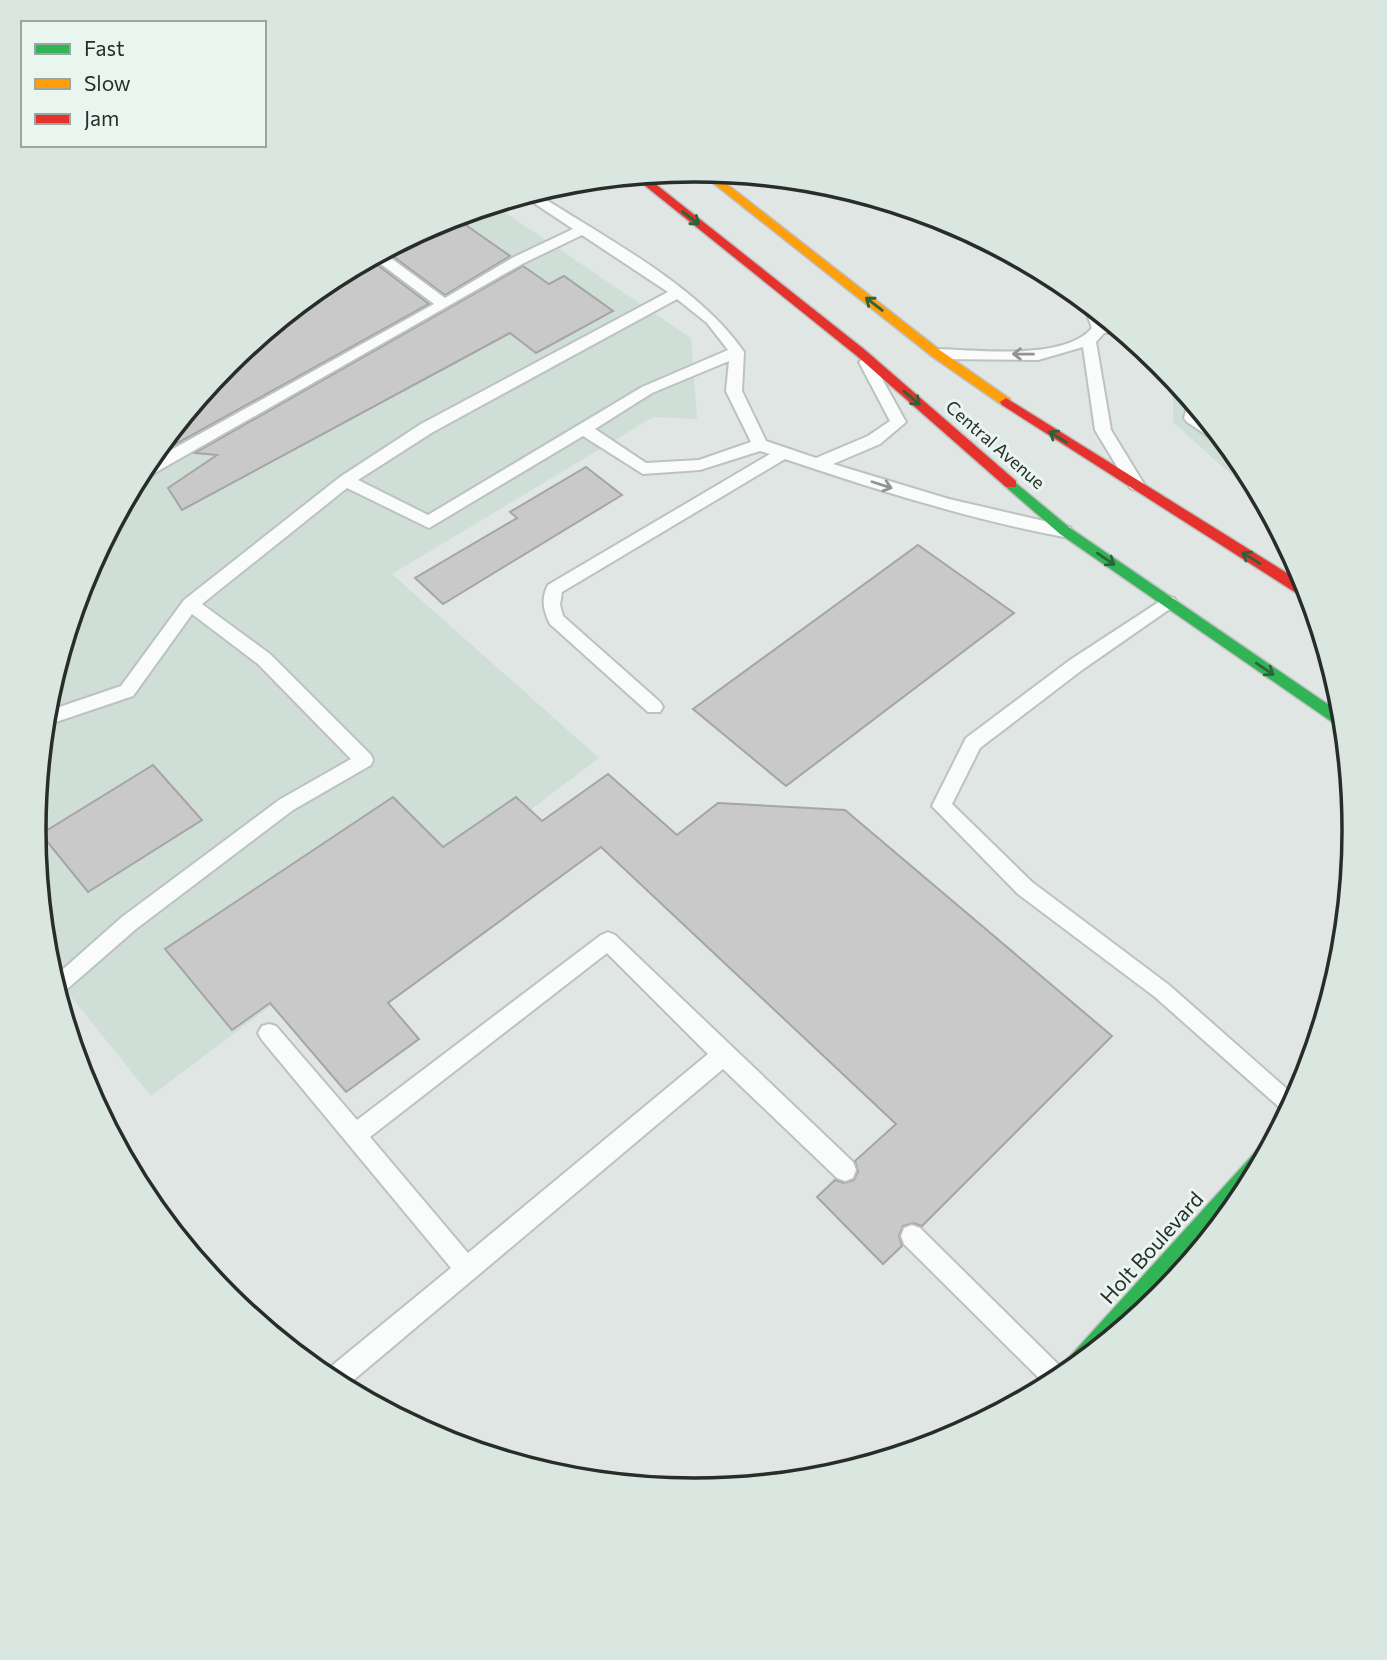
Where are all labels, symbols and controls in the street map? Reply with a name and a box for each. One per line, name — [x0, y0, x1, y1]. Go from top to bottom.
legend — [21, 21, 266, 147]
text: Fast — [84, 35, 125, 60]
text: Slow — [84, 70, 131, 95]
text: Jam — [84, 105, 119, 130]
one-way arrow — [682, 210, 700, 225]
one-way arrow — [865, 296, 883, 311]
one-way arrow — [1012, 347, 1035, 361]
one-way arrow — [903, 390, 921, 406]
street label: Central Avenue — [942, 395, 1050, 493]
one-way arrow — [1049, 429, 1068, 444]
one-way arrow — [871, 479, 893, 492]
one-way arrow — [1241, 550, 1261, 564]
one-way arrow — [1096, 552, 1115, 566]
one-way arrow — [1255, 662, 1274, 676]
street label: Holt Boulevard — [1094, 1186, 1208, 1308]

